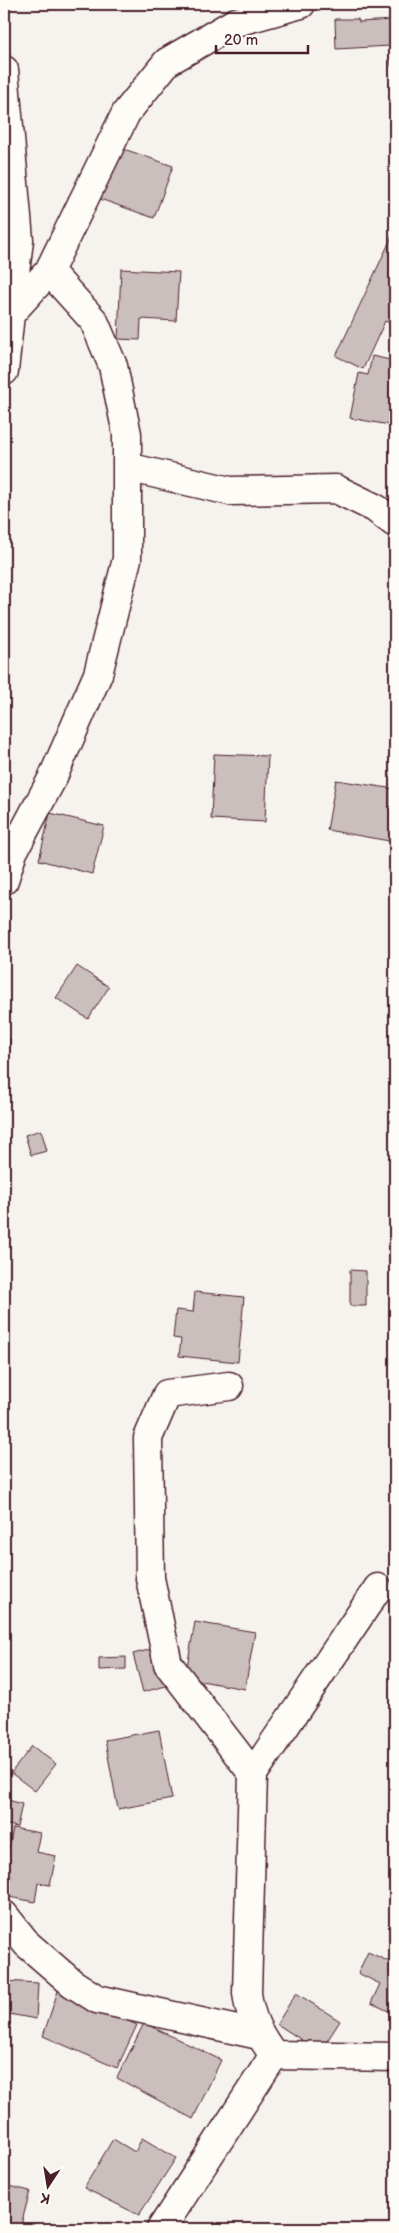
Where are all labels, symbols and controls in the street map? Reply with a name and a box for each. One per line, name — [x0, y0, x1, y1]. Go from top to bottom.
scale bar — [216, 22, 309, 54]
text: 20 m — [224, 31, 258, 50]
north arrow — [22, 2160, 72, 2210]
text: K — [39, 2189, 52, 2208]

